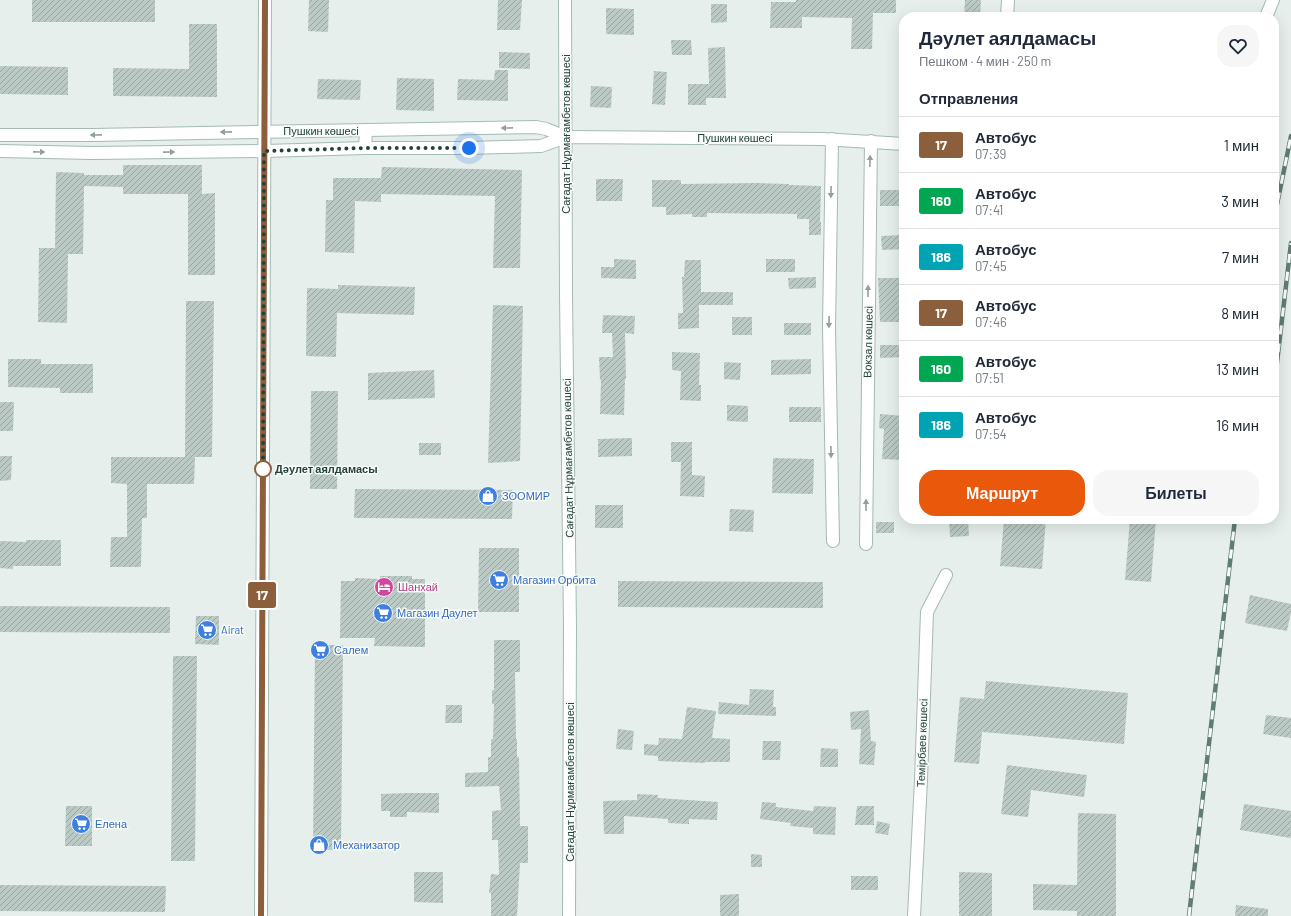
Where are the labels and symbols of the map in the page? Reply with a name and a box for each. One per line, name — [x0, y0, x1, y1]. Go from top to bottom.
street label: Сағадат Нұрмағамбетов көшесі — [559, 54, 572, 214]
street label: Пушкин көшесі — [283, 124, 359, 137]
one-way arrow — [500, 125, 513, 131]
one-way arrow — [219, 129, 232, 135]
street label: Пушкин көшесі — [697, 131, 773, 144]
one-way arrow — [89, 132, 102, 138]
your location — [459, 138, 479, 158]
one-way arrow — [33, 149, 46, 155]
one-way arrow — [163, 149, 176, 155]
one-way arrow — [867, 154, 873, 167]
one-way arrow — [828, 186, 834, 199]
one-way arrow — [865, 284, 871, 297]
street label: Вокзал көшесі — [860, 306, 875, 378]
one-way arrow — [826, 316, 832, 329]
street label: Сағадат Нұрмағамбетов көшесі — [560, 378, 575, 538]
one-way arrow — [828, 446, 834, 459]
marker: Дәулет аялдамасы — [254, 460, 272, 478]
place label: Дәулет аялдамасы — [275, 462, 378, 475]
shop icon: ЗООМИР — [477, 485, 499, 507]
place label: ЗООМИР — [502, 489, 550, 502]
one-way arrow — [863, 498, 869, 511]
supermarket icon: Магазин Орбита — [488, 569, 510, 591]
place label: Магазин Орбита — [513, 573, 597, 586]
hotel icon: Шанхай — [373, 576, 395, 598]
place label: Шанхай — [398, 580, 438, 593]
line badge: 17 — [244, 582, 280, 608]
supermarket icon: Магазин Даулет — [372, 602, 394, 624]
place label: Магазин Даулет — [397, 606, 478, 619]
supermarket icon: Airat — [196, 619, 218, 641]
place label: Airat — [221, 623, 244, 636]
supermarket icon: Салем — [309, 639, 331, 661]
place label: Салем — [334, 643, 368, 656]
street label: Темірбаев көшесі — [913, 699, 930, 787]
street label: Сағадат Нұрмағамбетов көшесі — [563, 702, 576, 862]
supermarket icon: Елена — [70, 813, 92, 835]
place label: Елена — [95, 817, 128, 830]
shop icon: Механизатор — [308, 834, 330, 856]
place label: Механизатор — [333, 838, 400, 851]

